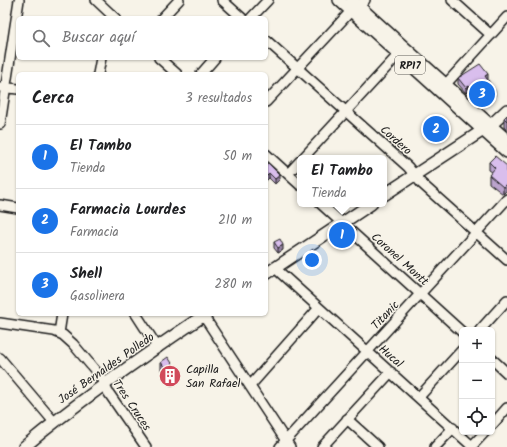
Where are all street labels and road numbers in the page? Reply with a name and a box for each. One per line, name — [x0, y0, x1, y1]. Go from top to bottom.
road number: RP17 — [395, 56, 425, 74]
street label: Cordero — [375, 121, 416, 160]
street label: Coronel Montt — [366, 228, 433, 291]
street label: Titanic — [367, 296, 404, 334]
street label: José Bernaldes Polledo — [54, 328, 159, 409]
street label: Hucal — [374, 340, 407, 373]
street label: Tres Cruces — [107, 376, 156, 435]

